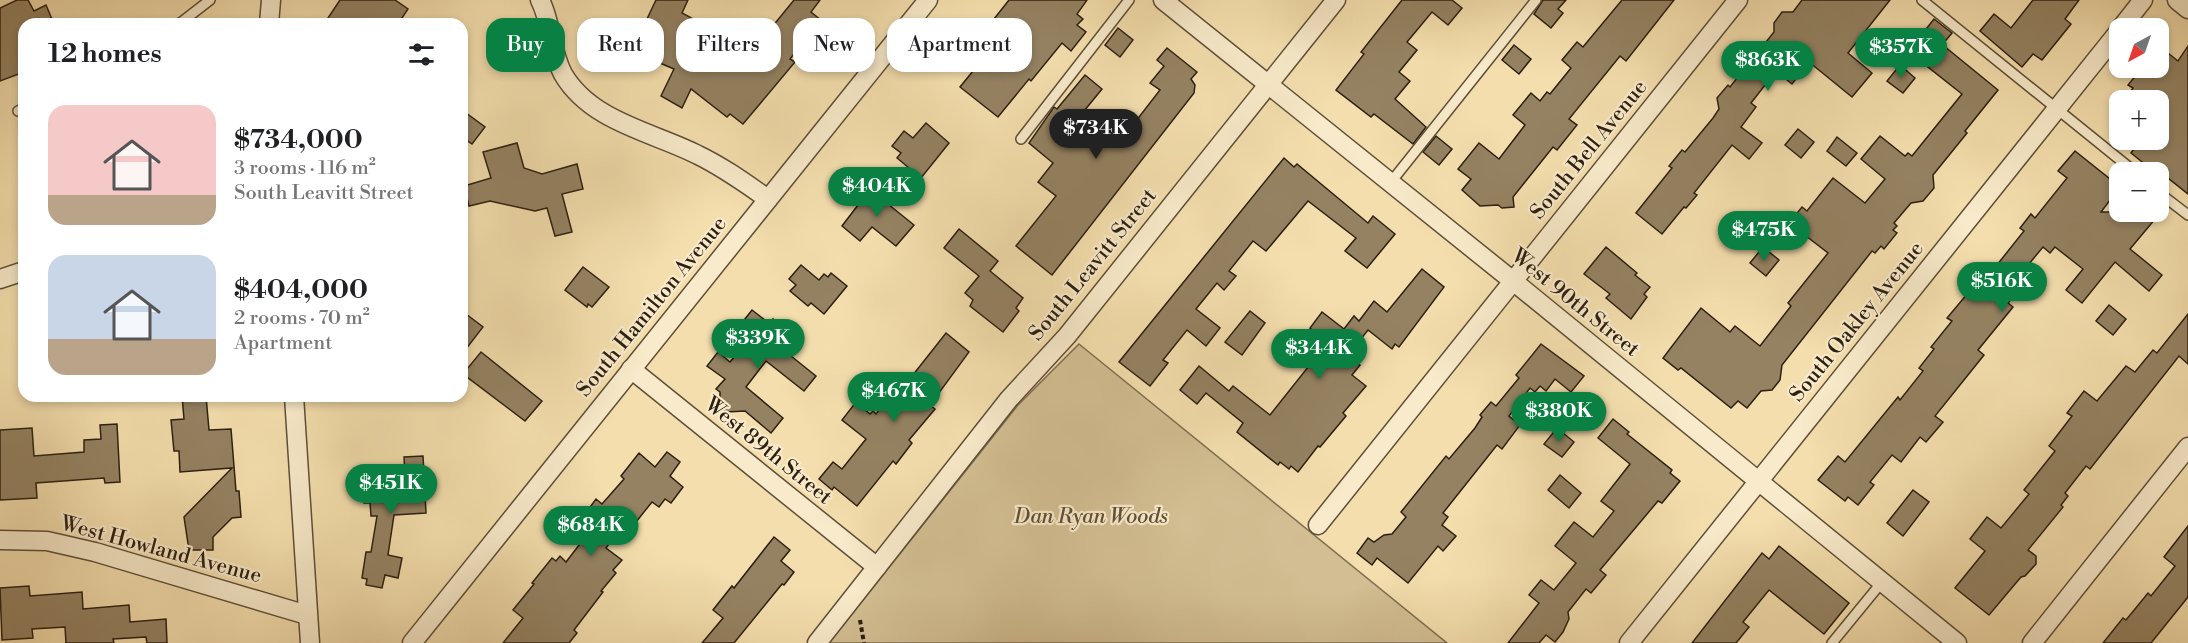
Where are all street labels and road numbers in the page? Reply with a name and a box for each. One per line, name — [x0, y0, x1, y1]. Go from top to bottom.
street label: South Bell Avenue — [1525, 75, 1653, 225]
street label: South Leavitt Street — [1024, 183, 1163, 347]
street label: South Hamilton Avenue — [571, 212, 733, 402]
street label: South Oakley Avenue — [1784, 237, 1930, 407]
street label: West 90th Street — [1505, 243, 1645, 363]
street label: West 89th Street — [698, 391, 837, 511]
street label: West Howland Avenue — [57, 510, 264, 589]

